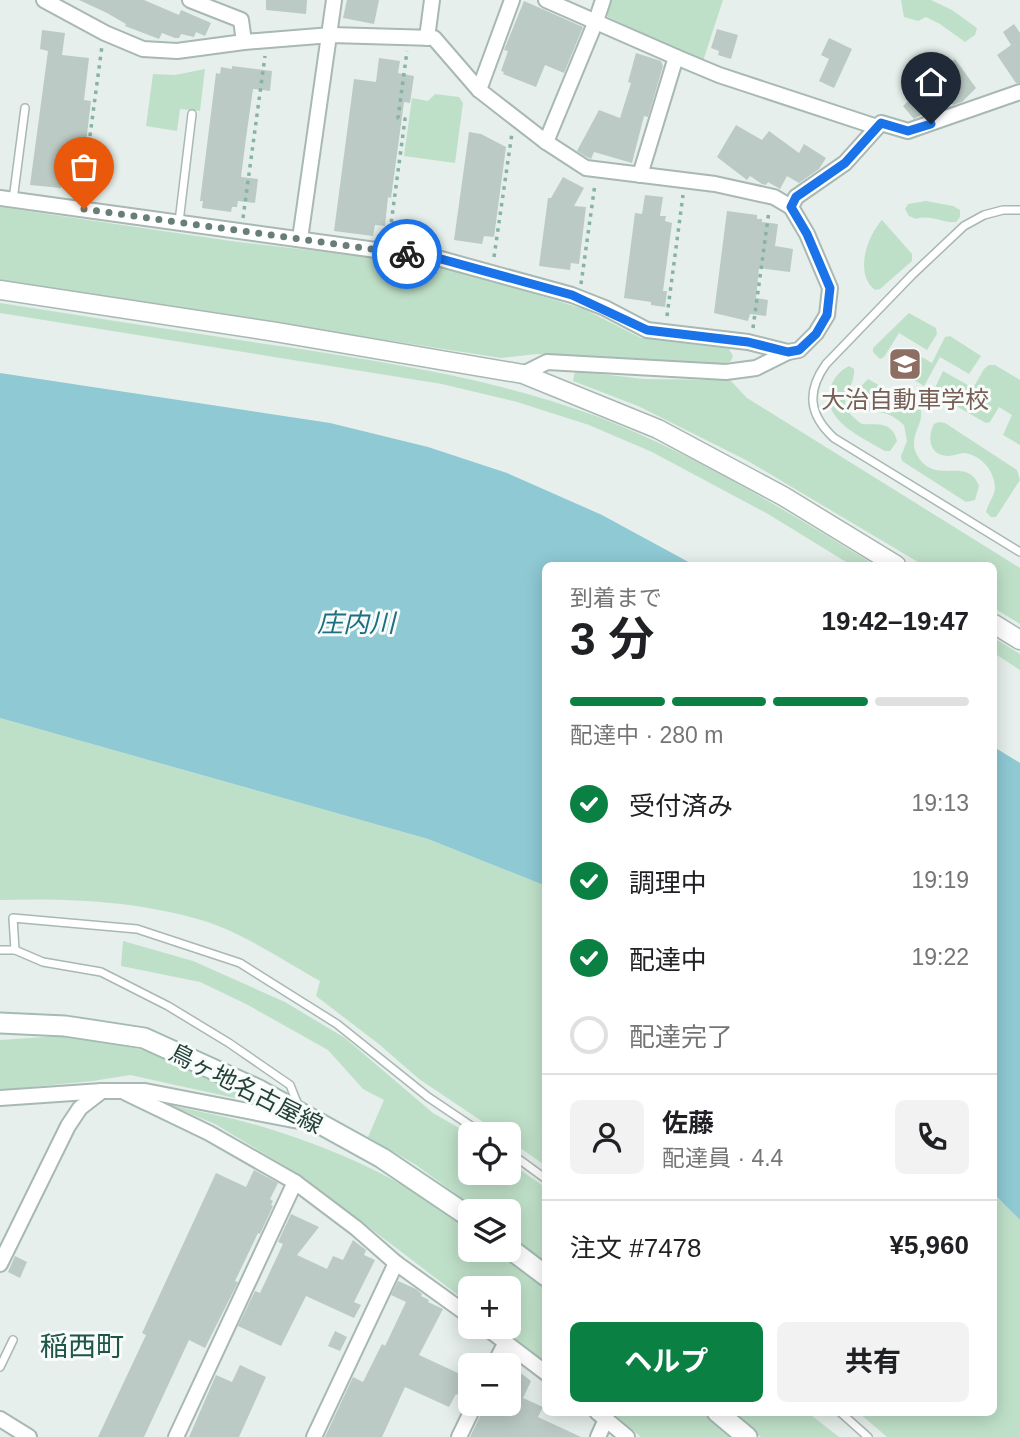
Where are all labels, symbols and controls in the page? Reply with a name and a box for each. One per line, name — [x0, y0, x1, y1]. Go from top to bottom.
pin — [901, 52, 961, 124]
icon: home — [912, 63, 950, 101]
pin — [54, 137, 114, 209]
icon: bag — [65, 148, 103, 186]
courier — [372, 219, 442, 289]
icon: bike — [388, 235, 426, 273]
school or university icon: 大治自動車学校 — [886, 345, 924, 383]
place label: 大治自動車学校 — [821, 386, 989, 413]
text: 到着まで — [570, 585, 662, 611]
text: 19:42–19:47 — [822, 606, 969, 636]
water label: 庄内川 — [317, 608, 398, 638]
text: 3 分 — [570, 613, 654, 665]
text: 配達中 · 280 m — [570, 722, 723, 748]
icon: check — [570, 785, 608, 823]
text: 19:13 — [911, 790, 969, 816]
text: 受付済み — [629, 791, 733, 821]
icon: check — [570, 862, 608, 900]
text: 19:19 — [911, 867, 969, 893]
text: 調理中 — [629, 868, 707, 898]
icon: check — [570, 939, 608, 977]
text: 19:22 — [911, 944, 969, 970]
text: 配達中 — [629, 945, 707, 975]
text: 配達完了 — [629, 1022, 733, 1052]
street label: 鳥ヶ地名古屋線 — [165, 1038, 327, 1139]
button: person — [570, 1100, 644, 1174]
button: phone — [895, 1100, 969, 1174]
text: 佐藤 — [662, 1108, 714, 1138]
map controls — [458, 1122, 521, 1416]
button: locate — [458, 1122, 521, 1185]
text: 配達員 · 4.4 — [662, 1145, 783, 1171]
button: layers — [458, 1199, 521, 1262]
text: ¥5,960 — [889, 1230, 969, 1260]
text: 注文 #7478 — [570, 1233, 702, 1263]
button: + — [458, 1276, 521, 1339]
button: ヘルプ — [570, 1322, 763, 1402]
button: 共有 — [777, 1322, 969, 1402]
district label: 稲西町 — [40, 1331, 124, 1362]
button: − — [458, 1353, 521, 1416]

